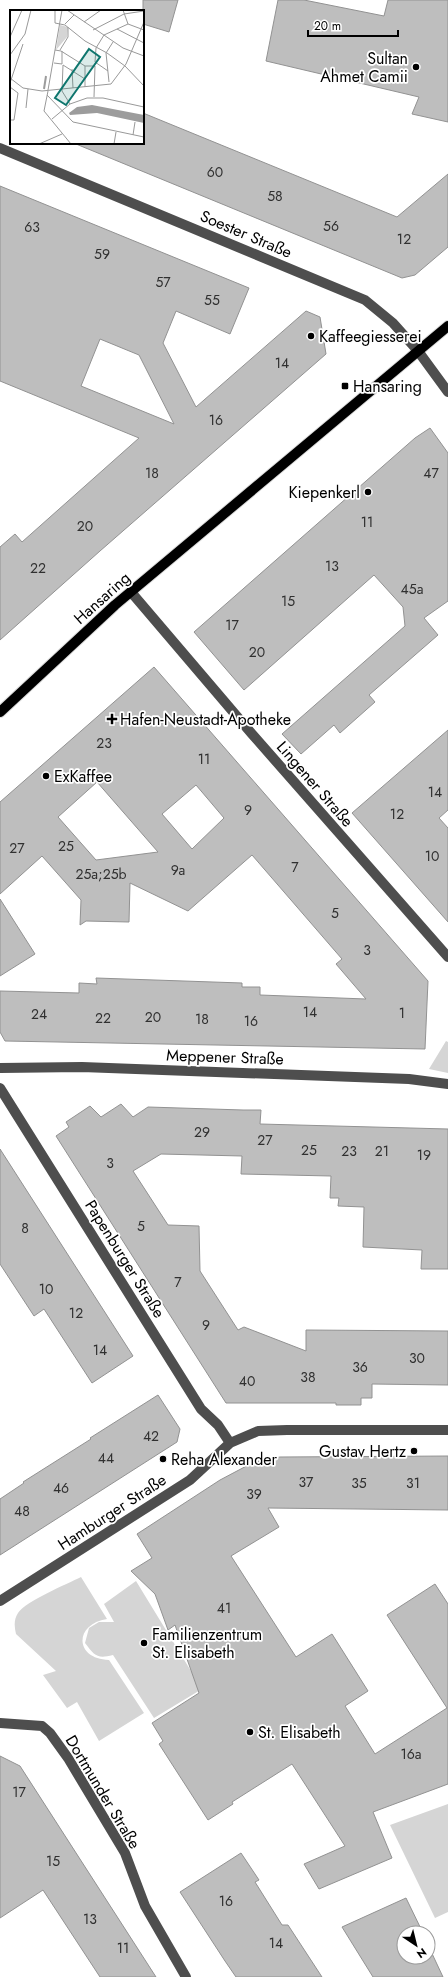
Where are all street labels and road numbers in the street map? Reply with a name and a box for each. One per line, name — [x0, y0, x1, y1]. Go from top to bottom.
street label: Soester Straße — [197, 204, 295, 264]
street label: Hansaring — [69, 566, 135, 630]
street label: Lingener Straße — [271, 736, 359, 832]
street label: Meppener Straße — [166, 1043, 284, 1071]
street label: Papenburger Straße — [79, 1196, 171, 1322]
street label: Hamburger Straße — [53, 1468, 171, 1556]
street label: Dortmunder Straße — [60, 1731, 146, 1853]

